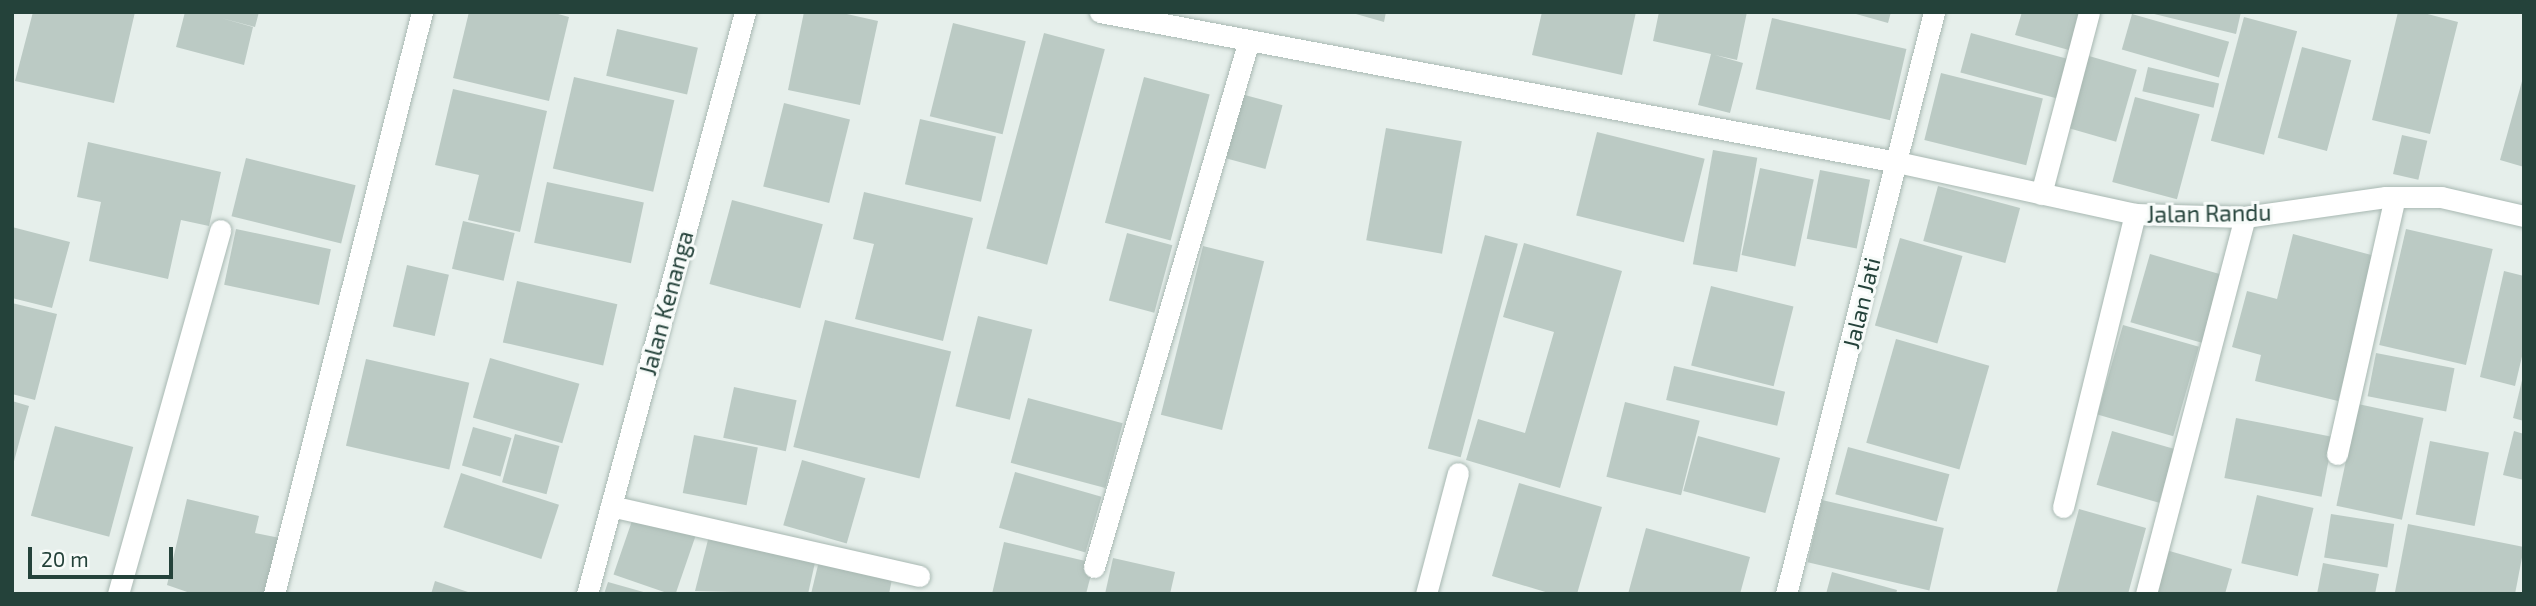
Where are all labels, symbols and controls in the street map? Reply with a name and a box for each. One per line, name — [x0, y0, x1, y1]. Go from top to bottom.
street label: Jalan Randu — [2146, 198, 2272, 228]
street label: Jalan Kenanga — [633, 228, 699, 378]
street label: Jalan Jati — [1836, 254, 1886, 352]
scale bar — [32, 532, 177, 576]
text: 20 m — [41, 546, 89, 571]

